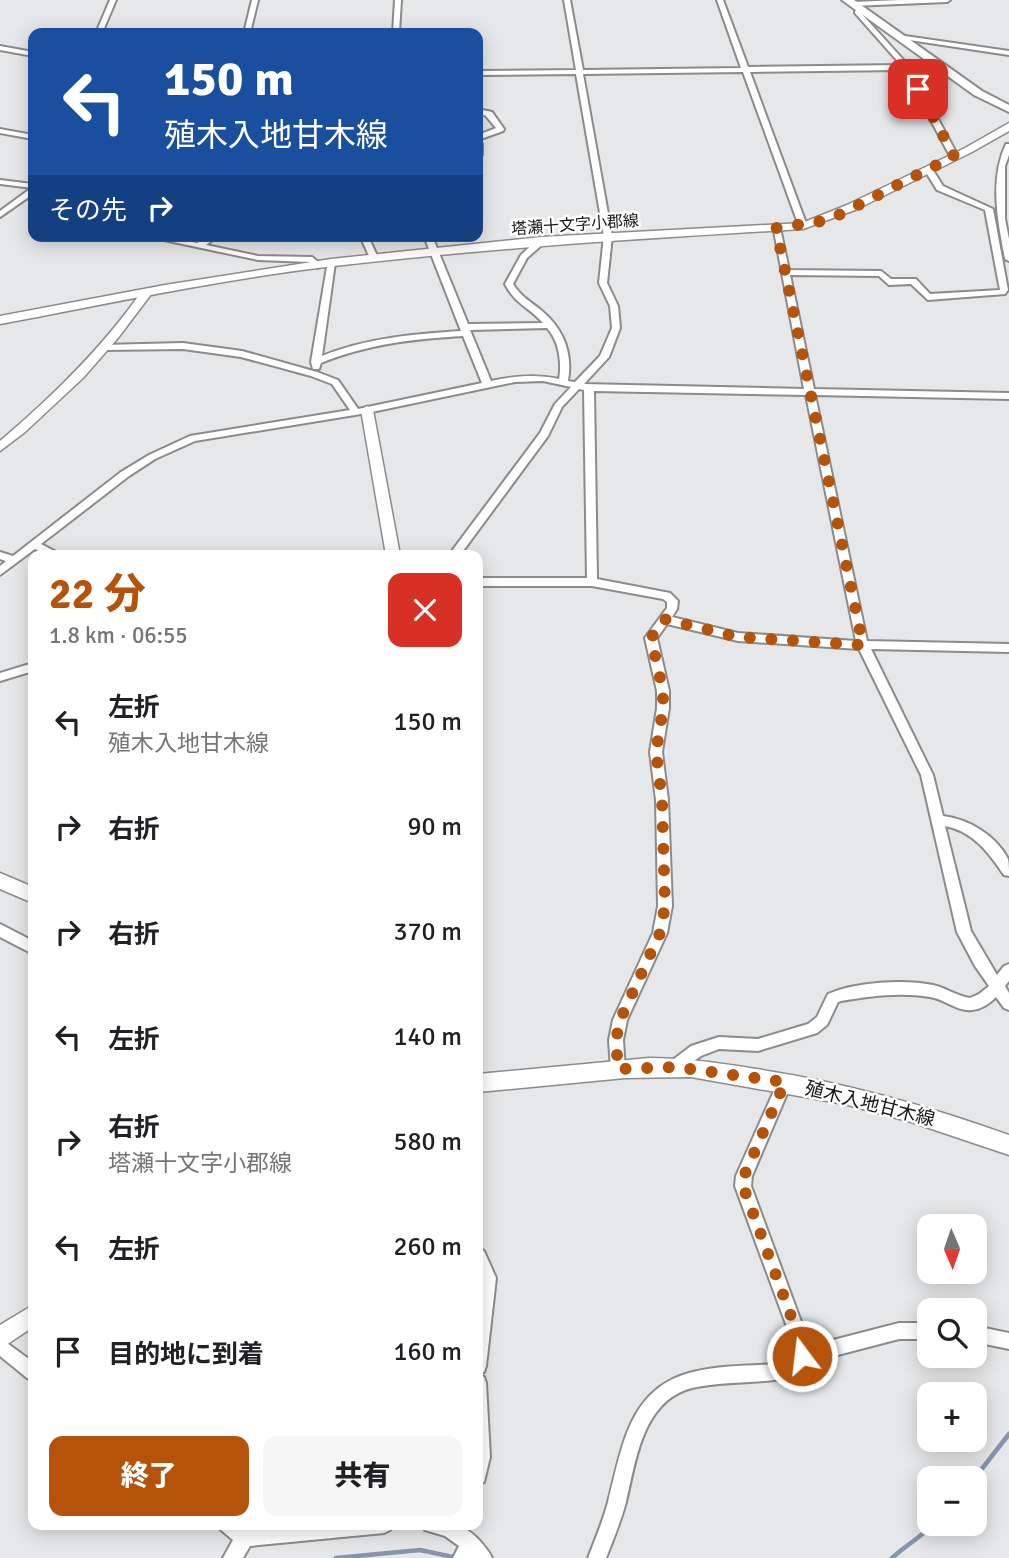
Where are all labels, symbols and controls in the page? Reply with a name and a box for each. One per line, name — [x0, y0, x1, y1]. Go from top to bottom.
text: 150 m — [164, 49, 294, 109]
icon: left — [49, 56, 140, 147]
pin — [888, 59, 948, 119]
icon: arrive — [899, 70, 937, 108]
text: 殖木入地甘木線 — [164, 116, 388, 155]
icon: right — [141, 189, 179, 227]
text: その先 — [49, 195, 127, 227]
street label: 塔瀬十文字小郡線 — [511, 211, 640, 239]
text: 22 分 — [49, 569, 146, 620]
button: close — [388, 573, 462, 647]
text: 1.8 km · 06:55 — [49, 621, 188, 650]
text: 左折 — [108, 692, 160, 724]
icon: left — [49, 703, 87, 741]
text: 150 m — [393, 706, 462, 738]
text: 殖木入地甘木線 — [108, 729, 269, 758]
icon: right — [49, 808, 87, 846]
text: 90 m — [407, 811, 462, 843]
text: 右折 — [108, 814, 160, 846]
icon: right — [49, 913, 87, 951]
text: 370 m — [393, 916, 462, 948]
text: 右折 — [108, 919, 160, 951]
icon: left — [49, 1018, 87, 1056]
text: 140 m — [393, 1021, 462, 1053]
text: 左折 — [108, 1024, 160, 1056]
street label: 殖木入地甘木線 — [802, 1076, 937, 1132]
text: 右折 — [108, 1112, 160, 1144]
icon: right — [49, 1123, 87, 1161]
text: 580 m — [393, 1126, 462, 1158]
text: 塔瀬十文字小郡線 — [108, 1149, 292, 1178]
north arrow — [917, 1214, 987, 1284]
map controls — [917, 1214, 987, 1536]
icon: left — [49, 1228, 87, 1266]
text: 260 m — [393, 1231, 462, 1263]
text: 左折 — [108, 1234, 160, 1266]
button: search — [917, 1298, 987, 1368]
position arrow — [765, 1319, 839, 1393]
icon: arrive — [49, 1333, 87, 1371]
text: 160 m — [393, 1336, 462, 1368]
text: 目的地に到着 — [108, 1339, 264, 1371]
button: + — [917, 1382, 987, 1452]
button: 終了 — [49, 1436, 249, 1516]
button: 共有 — [263, 1436, 462, 1516]
button: − — [917, 1466, 987, 1536]

